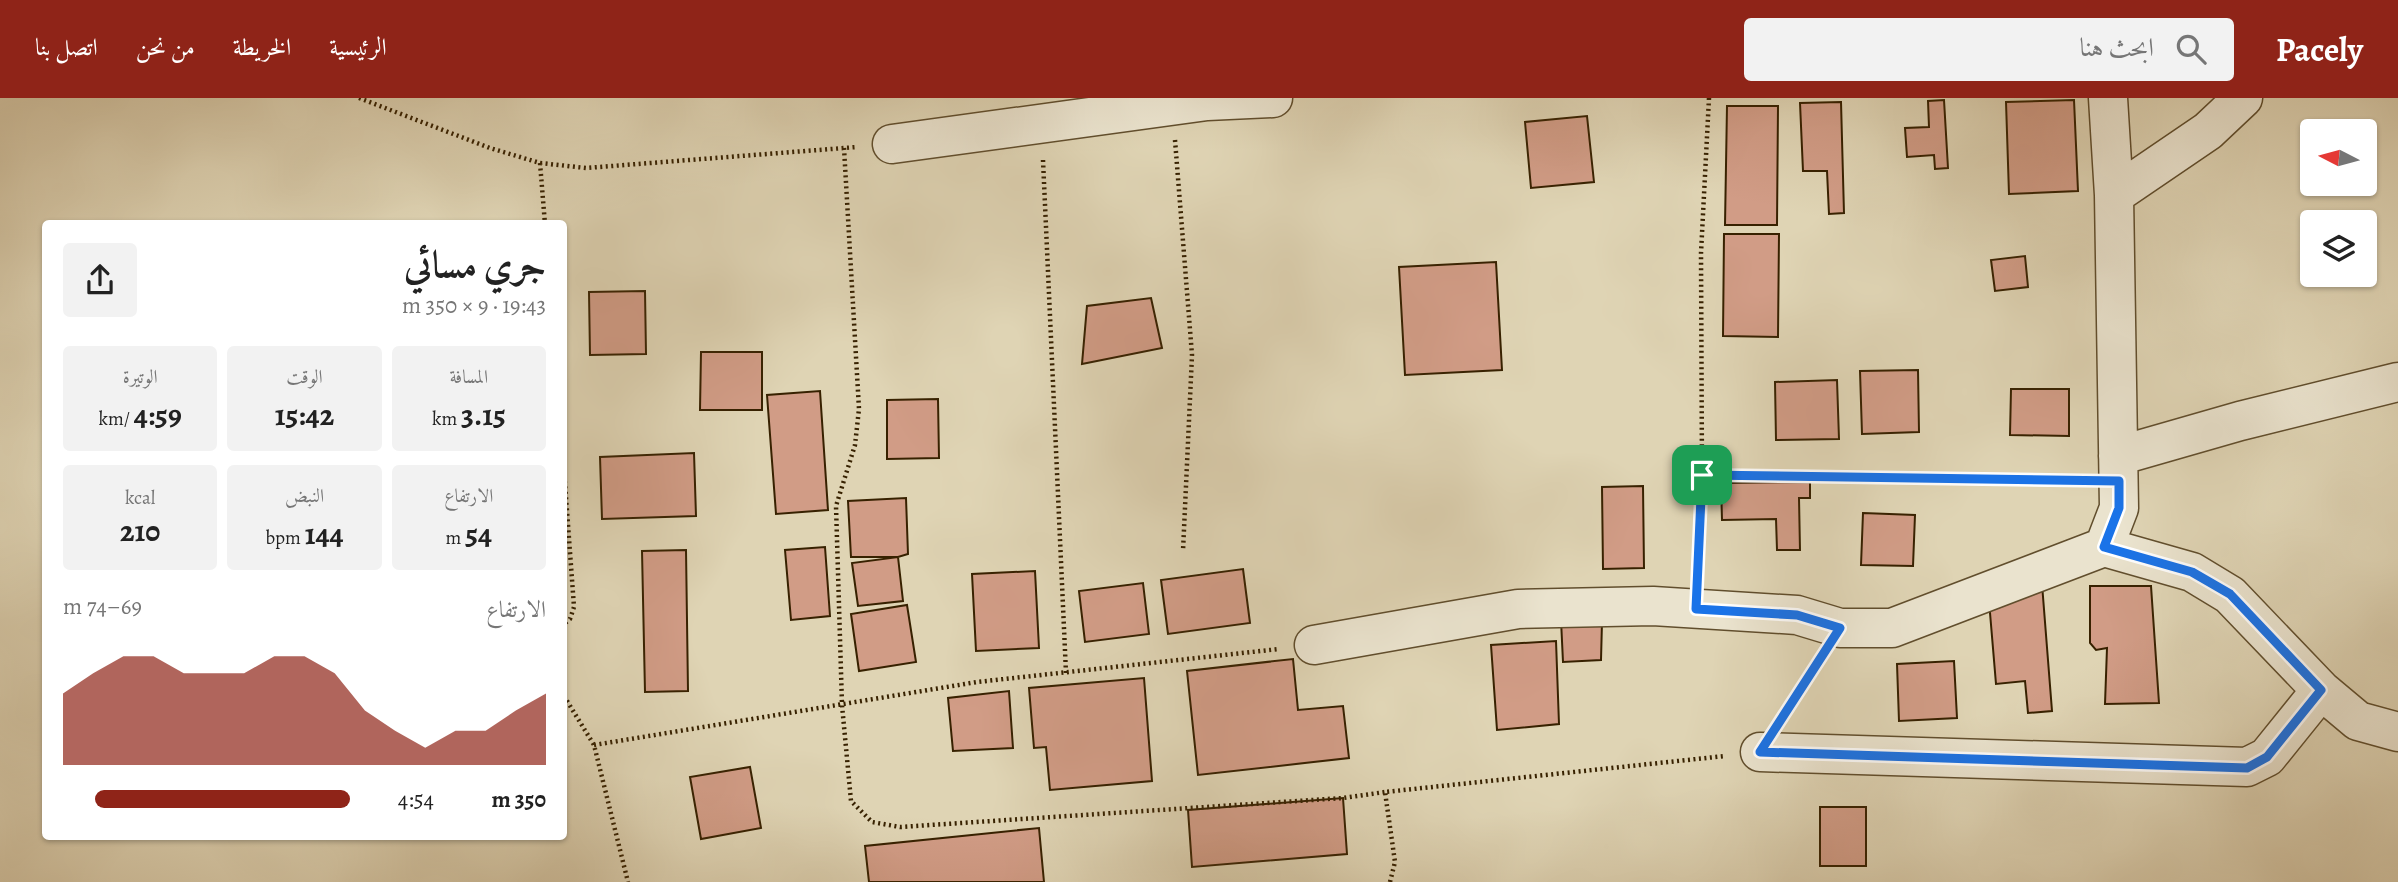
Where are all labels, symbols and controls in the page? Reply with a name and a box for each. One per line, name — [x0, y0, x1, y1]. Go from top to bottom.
search box — [1744, 18, 2234, 81]
text: Pacely — [2276, 27, 2363, 72]
text: ابحث هنا — [2079, 30, 2154, 65]
icon: search — [2172, 30, 2210, 68]
text: اتصل بنا — [35, 31, 98, 63]
text: من نحن — [136, 31, 195, 63]
text: الخريطة — [233, 31, 291, 63]
text: الرئيسية — [329, 31, 387, 63]
north arrow — [2300, 119, 2376, 196]
map controls — [2300, 119, 2377, 287]
button: layers — [2300, 210, 2377, 287]
text: جري مسائي — [404, 238, 546, 290]
button: share — [63, 243, 137, 317]
text: 19:43 · 9 × 350 m — [402, 290, 546, 321]
text: الوتيرة — [123, 364, 158, 390]
text: الوقت — [286, 364, 323, 390]
text: المسافة — [449, 364, 488, 390]
text: 4:59 — [134, 395, 182, 435]
text: 15:42 — [275, 395, 334, 435]
text: 3.15 — [461, 395, 506, 435]
text: /km — [99, 406, 134, 432]
text: km — [432, 406, 461, 432]
pin — [1672, 445, 1732, 505]
icon: arrive — [1683, 456, 1721, 494]
text: النبض — [285, 483, 324, 509]
text: الارتفاع — [444, 483, 493, 509]
text: kcal — [125, 485, 155, 511]
text: 210 — [120, 511, 160, 551]
text: 144 — [305, 514, 344, 554]
text: 54 — [465, 514, 492, 554]
text: bpm — [265, 525, 305, 551]
text: m — [446, 525, 465, 551]
text: 69–74 m — [63, 591, 142, 622]
text: الارتفاع — [486, 594, 546, 625]
text: 4:54 — [398, 784, 434, 815]
text: 350 m — [491, 784, 546, 815]

